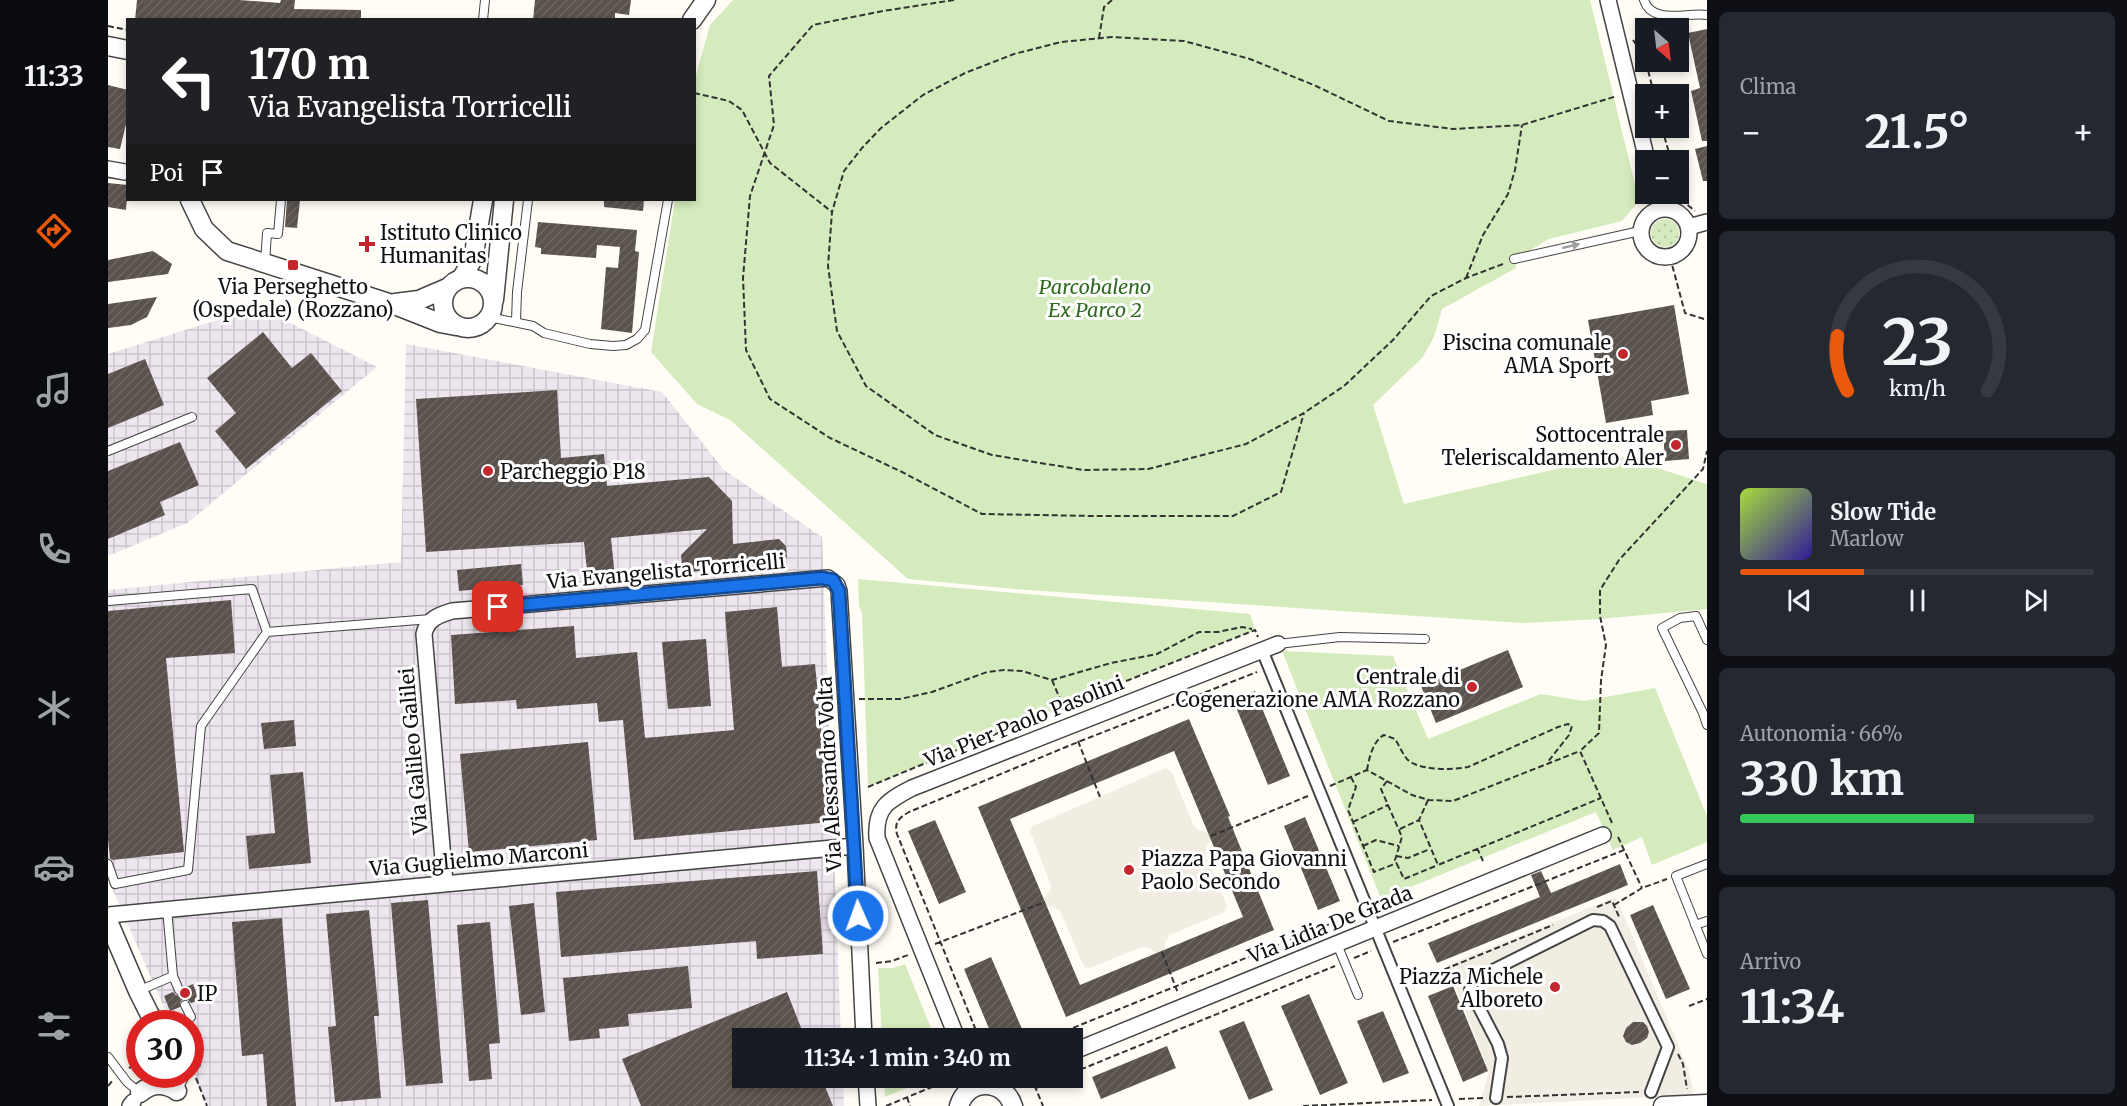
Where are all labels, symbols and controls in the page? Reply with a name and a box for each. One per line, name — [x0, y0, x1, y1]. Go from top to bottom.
north arrow — [1635, 18, 1689, 72]
map controls — [1635, 18, 1689, 204]
text: 170 m — [249, 38, 370, 90]
icon: left — [150, 42, 228, 120]
text: 11:33 — [24, 59, 84, 93]
text: Clima — [1740, 74, 1796, 99]
button: + — [1635, 84, 1689, 138]
text: Via Evangelista Torricelli — [249, 90, 572, 124]
text: 21.5° — [1865, 104, 1969, 160]
text: − — [1740, 112, 1762, 153]
text: + — [2072, 112, 2094, 153]
button: − — [1635, 150, 1689, 204]
icon: arrive — [196, 156, 229, 189]
text: Poi — [150, 159, 184, 187]
icon: directions — [33, 210, 75, 252]
place label: Istituto Clinico Humanitas — [380, 220, 522, 268]
marker: Istituto Clinico Humanitas — [358, 235, 376, 253]
one-way arrow — [1562, 241, 1581, 251]
marker: Via Perseghetto (Ospedale) (Rozzano) — [286, 258, 300, 272]
place label: Via Perseghetto (Ospedale) (Rozzano) — [192, 274, 394, 322]
park label: Parcobaleno Ex Parco 2 — [1039, 274, 1151, 322]
text: 23 — [1882, 304, 1952, 382]
place label: Piscina comunale AMA Sport — [1442, 330, 1611, 378]
marker: Piscina comunale AMA Sport — [1616, 347, 1630, 361]
icon: music — [33, 369, 75, 411]
text: km/h — [1889, 376, 1945, 403]
place label: Sottocentrale Teleriscaldamento Aler — [1441, 422, 1664, 470]
marker: Sottocentrale Teleriscaldamento Aler — [1669, 438, 1683, 452]
place label: Parcheggio P18 — [500, 459, 646, 484]
marker: Parcheggio P18 — [481, 464, 495, 478]
text: Slow Tide — [1830, 498, 1936, 526]
text: Marlow — [1830, 526, 1904, 551]
icon: phone — [33, 528, 75, 570]
street label: Via Evangelista Torricelli — [545, 548, 786, 594]
pin — [472, 581, 523, 632]
icon: previous — [1783, 584, 1816, 617]
icon: pause — [1901, 584, 1934, 617]
icon: next — [2019, 584, 2052, 617]
icon: arrive — [481, 590, 514, 623]
place label: Centrale di Cogenerazione AMA Rozzano — [1175, 664, 1460, 712]
street label: Via Galileo Galilei — [393, 666, 433, 837]
street label: Via Pier Paolo Pasolini — [920, 670, 1127, 773]
street label: Via Alessandro Volta — [811, 676, 847, 873]
marker: Centrale di Cogenerazione AMA Rozzano — [1465, 680, 1479, 694]
icon: climate — [33, 687, 75, 729]
text: Autonomia · 66% — [1740, 721, 1903, 746]
text: 330 km — [1740, 751, 1904, 807]
street label: Via Guglielmo Marconi — [368, 837, 589, 881]
icon: car — [33, 846, 75, 888]
place label: Piazza Papa Giovanni Paolo Secondo — [1141, 846, 1347, 894]
marker: Piazza Papa Giovanni Paolo Secondo — [1122, 863, 1136, 877]
street label: Via Lidia De Grada — [1243, 879, 1416, 969]
position arrow — [826, 884, 890, 948]
text: Arrivo — [1740, 949, 1801, 974]
place label: Piazza Michele Alboreto — [1399, 964, 1543, 1012]
text: 11:34 — [1740, 979, 1844, 1035]
marker: Piazza Michele Alboreto — [1548, 980, 1562, 994]
place label: IP — [197, 981, 217, 1006]
marker: IP — [178, 986, 192, 1000]
icon: filters — [33, 1005, 75, 1047]
speed limit sign: 30 — [126, 1010, 204, 1088]
text: 11:34 · 1 min · 340 m — [804, 1044, 1011, 1072]

